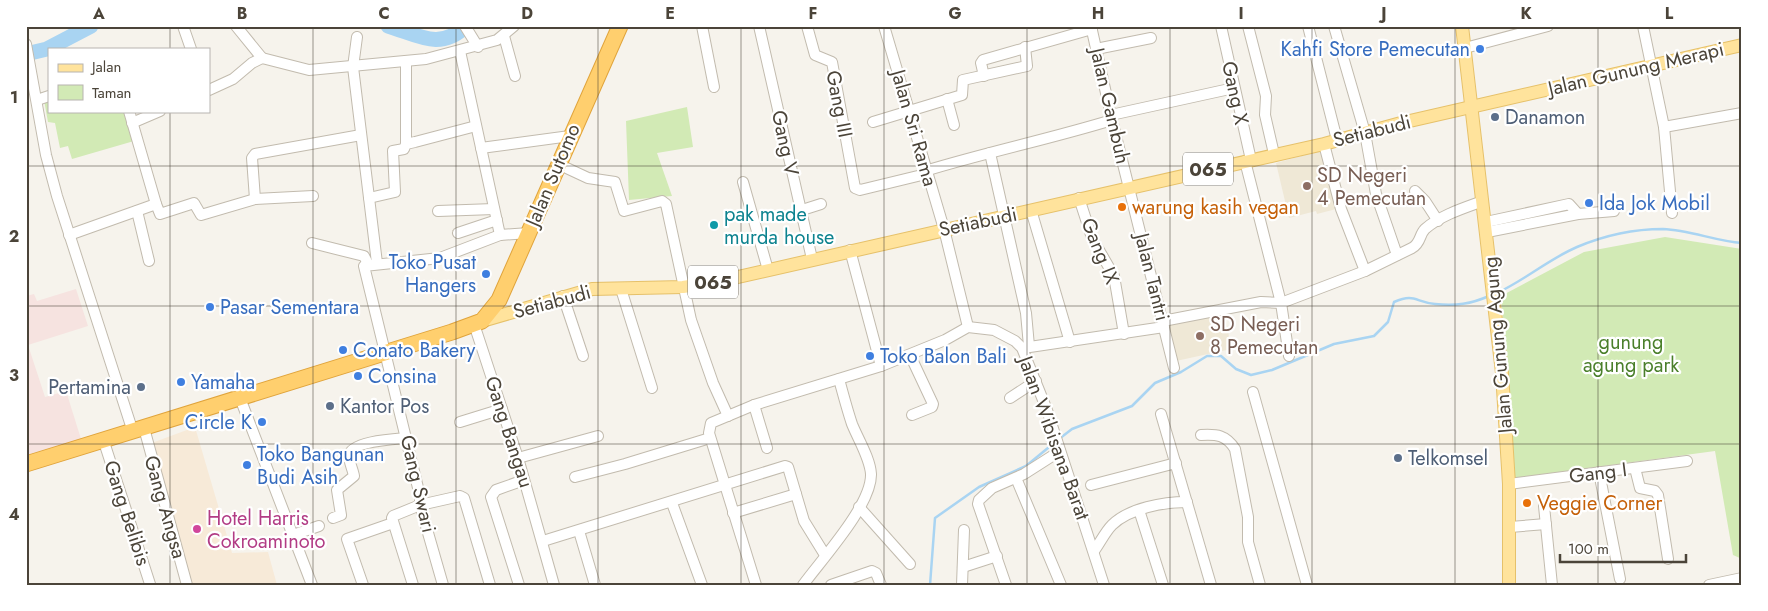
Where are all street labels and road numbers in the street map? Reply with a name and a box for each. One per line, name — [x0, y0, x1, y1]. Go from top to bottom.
street label: Jalan Gunung Merapi — [1542, 35, 1727, 104]
street label: Jalan Gambuh — [1082, 42, 1137, 167]
street label: Gang X — [1214, 59, 1256, 127]
street label: Jalan Sri Rama — [883, 63, 945, 190]
street label: Gang III — [818, 68, 860, 140]
street label: Setiabudi — [1330, 107, 1414, 155]
street label: Gang V — [764, 108, 806, 179]
street label: Jalan Sutomo — [517, 119, 588, 234]
road number: 065 — [1183, 152, 1233, 185]
street label: Setiabudi — [936, 200, 1020, 244]
street label: Gang IX — [1074, 214, 1126, 288]
street label: Jalan Tantri — [1126, 227, 1177, 324]
street label: Jalan Gunung Agung — [1476, 256, 1520, 437]
road number: 065 — [688, 266, 738, 298]
street label: Setiabudi — [510, 278, 594, 326]
street label: Jalan Wibisana Barat — [1010, 349, 1097, 524]
street label: Gang Bangau — [477, 372, 541, 492]
street label: Gang Swari — [393, 432, 443, 536]
street label: Gang Angsa — [136, 452, 194, 562]
street label: Gang I — [1567, 455, 1629, 491]
street label: Gang Belibis — [96, 457, 158, 569]

